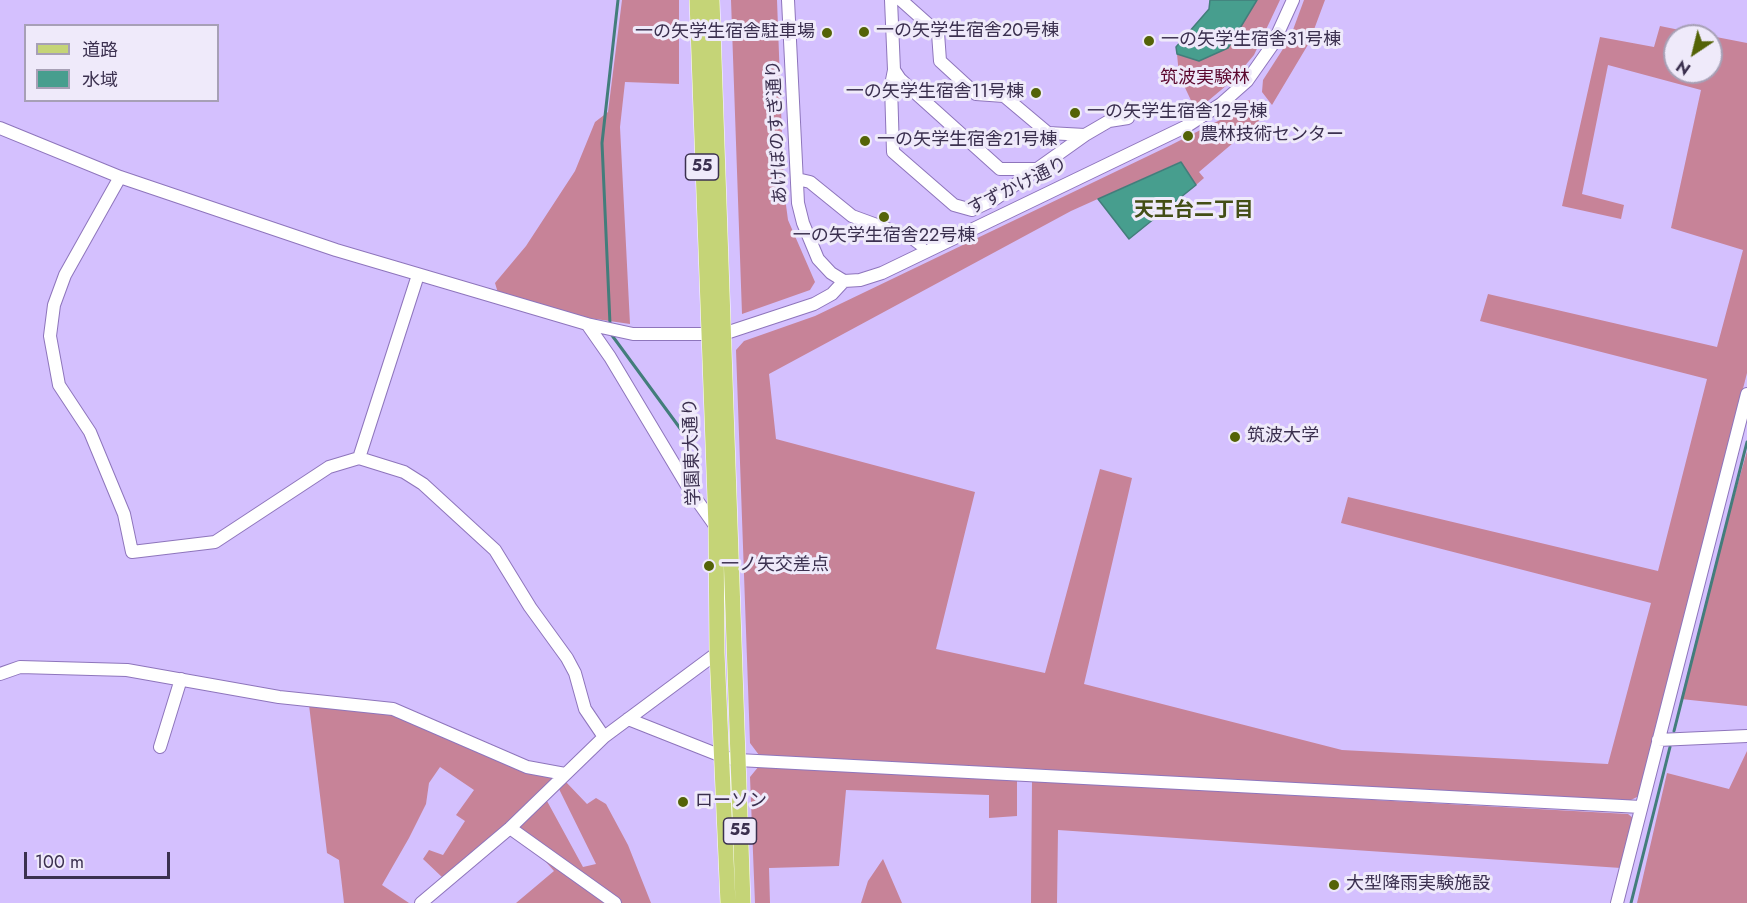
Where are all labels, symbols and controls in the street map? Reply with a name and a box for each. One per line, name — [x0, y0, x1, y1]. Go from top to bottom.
place label: 一の矢学生宿舎20号棟 — [876, 21, 1059, 43]
place label: 一の矢学生宿舎駐車場 — [635, 22, 815, 44]
legend — [24, 24, 219, 102]
north arrow — [1663, 24, 1723, 84]
marker: 一の矢学生宿舎20号棟 — [857, 25, 871, 39]
marker: 一の矢学生宿舎駐車場 — [820, 26, 834, 40]
place label: 一の矢学生宿舎31号棟 — [1161, 30, 1341, 52]
marker: 一の矢学生宿舎31号棟 — [1142, 34, 1156, 48]
text: 道路 — [82, 37, 118, 63]
text: N — [1672, 54, 1695, 81]
street label: あけぼのすぎ通り — [763, 60, 793, 204]
text: 水域 — [82, 67, 118, 93]
park label: 筑波実験林 — [1160, 68, 1250, 90]
place label: 一の矢学生宿舎11号棟 — [846, 82, 1024, 104]
marker: 一の矢学生宿舎11号棟 — [1029, 86, 1043, 100]
place label: 一の矢学生宿舎12号棟 — [1087, 102, 1267, 124]
marker: 一の矢学生宿舎12号棟 — [1068, 106, 1082, 120]
place label: 農林技術センター — [1200, 125, 1344, 147]
marker: 農林技術センター — [1181, 129, 1195, 143]
place label: 一の矢学生宿舎21号棟 — [877, 130, 1057, 152]
marker: 一の矢学生宿舎21号棟 — [858, 134, 872, 148]
road number: 55 — [686, 154, 718, 180]
street label: すずかけ通り — [965, 154, 1071, 220]
district label: 天王台二丁目 — [1134, 199, 1254, 223]
marker: 一の矢学生宿舎22号棟 — [877, 210, 891, 224]
place label: 一の矢学生宿舎22号棟 — [793, 226, 975, 248]
street label: 学園東大通り — [680, 398, 706, 506]
place label: 筑波大学 — [1247, 426, 1319, 448]
marker: 筑波大学 — [1228, 430, 1242, 444]
place label: 一ノ矢交差点 — [721, 555, 829, 577]
marker: 一ノ矢交差点 — [702, 559, 716, 573]
place label: ローソン — [695, 791, 767, 813]
marker: ローソン — [676, 795, 690, 809]
road number: 55 — [724, 818, 756, 844]
scale bar — [27, 840, 172, 878]
text: 100 m — [35, 849, 84, 875]
place label: 大型降雨実験施設 — [1346, 874, 1490, 896]
marker: 大型降雨実験施設 — [1327, 878, 1341, 892]

